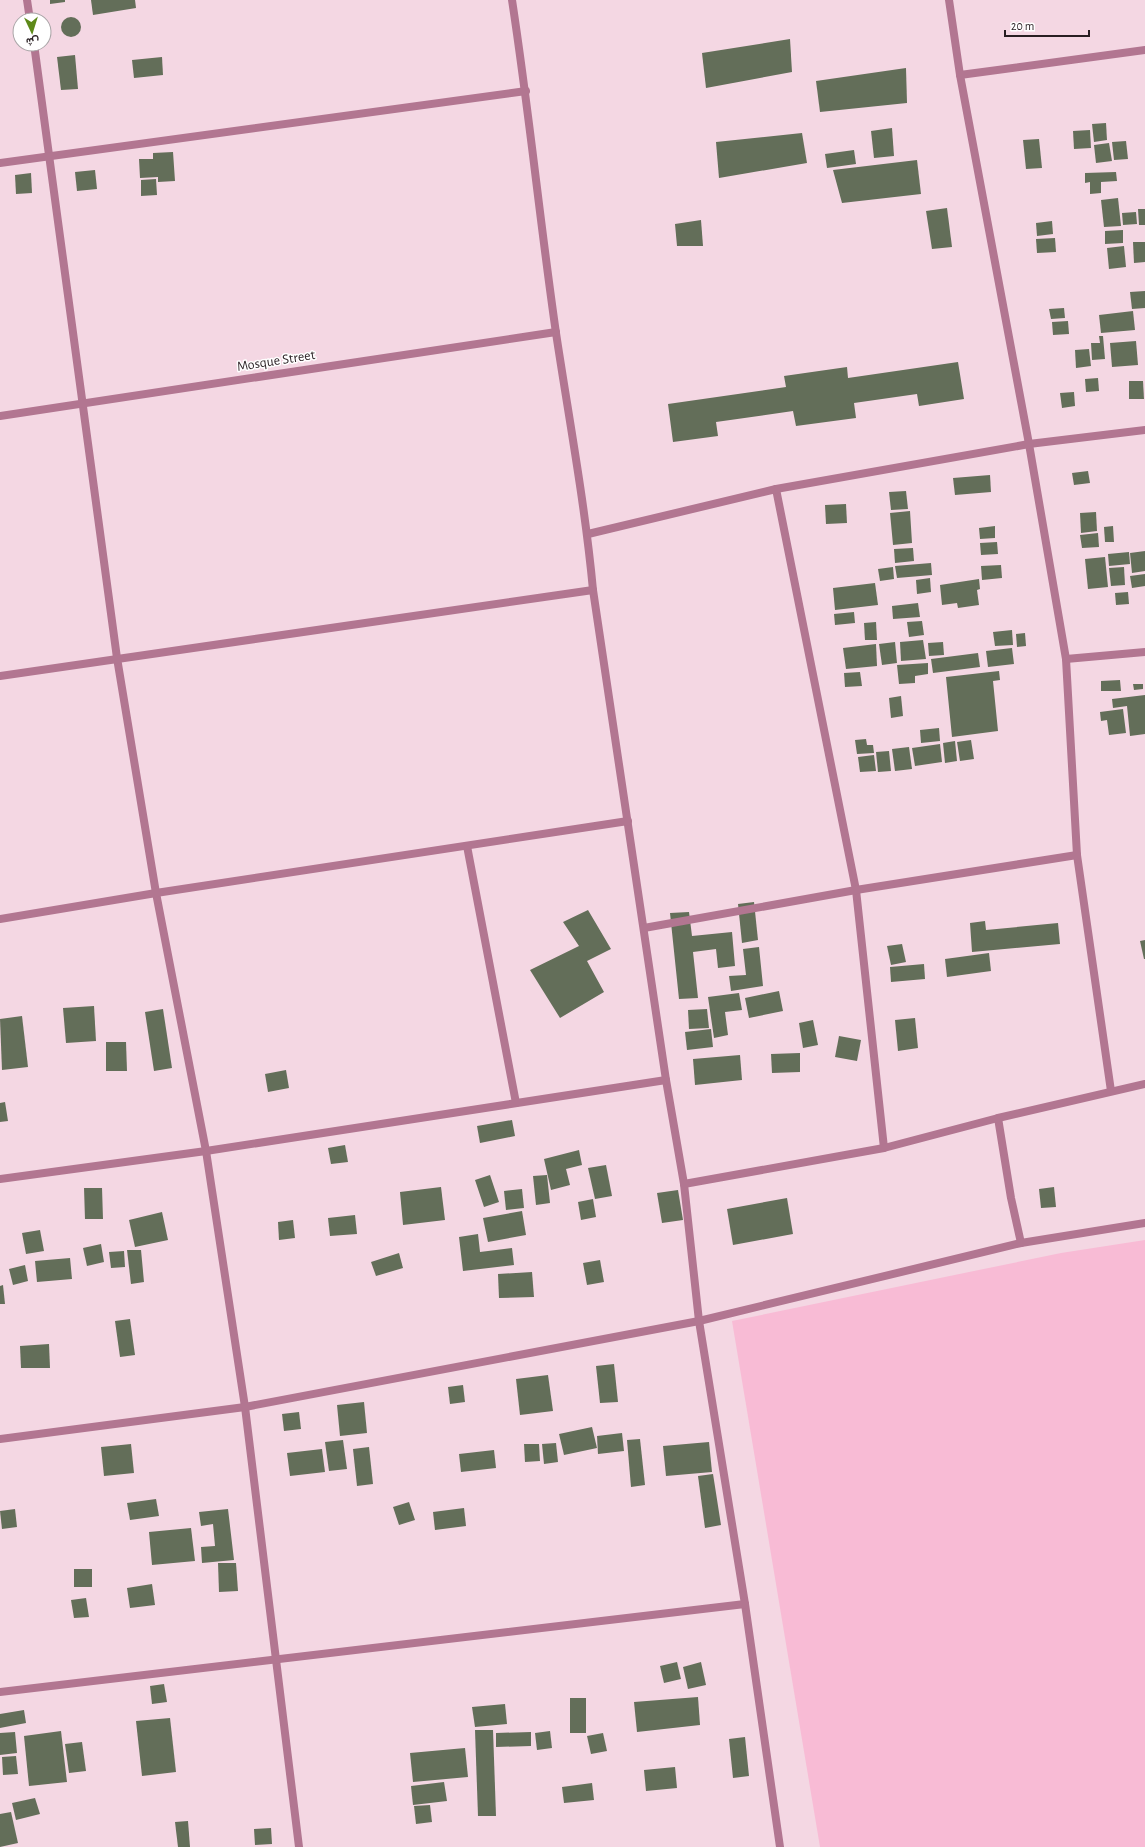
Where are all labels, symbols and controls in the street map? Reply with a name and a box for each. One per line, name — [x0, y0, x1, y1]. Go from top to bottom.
north arrow — [12, 12, 52, 52]
scale bar — [1005, 12, 1089, 38]
text: 20 m — [1011, 20, 1034, 32]
text: ش — [26, 35, 40, 47]
street label: Mosque Street — [236, 348, 317, 374]

